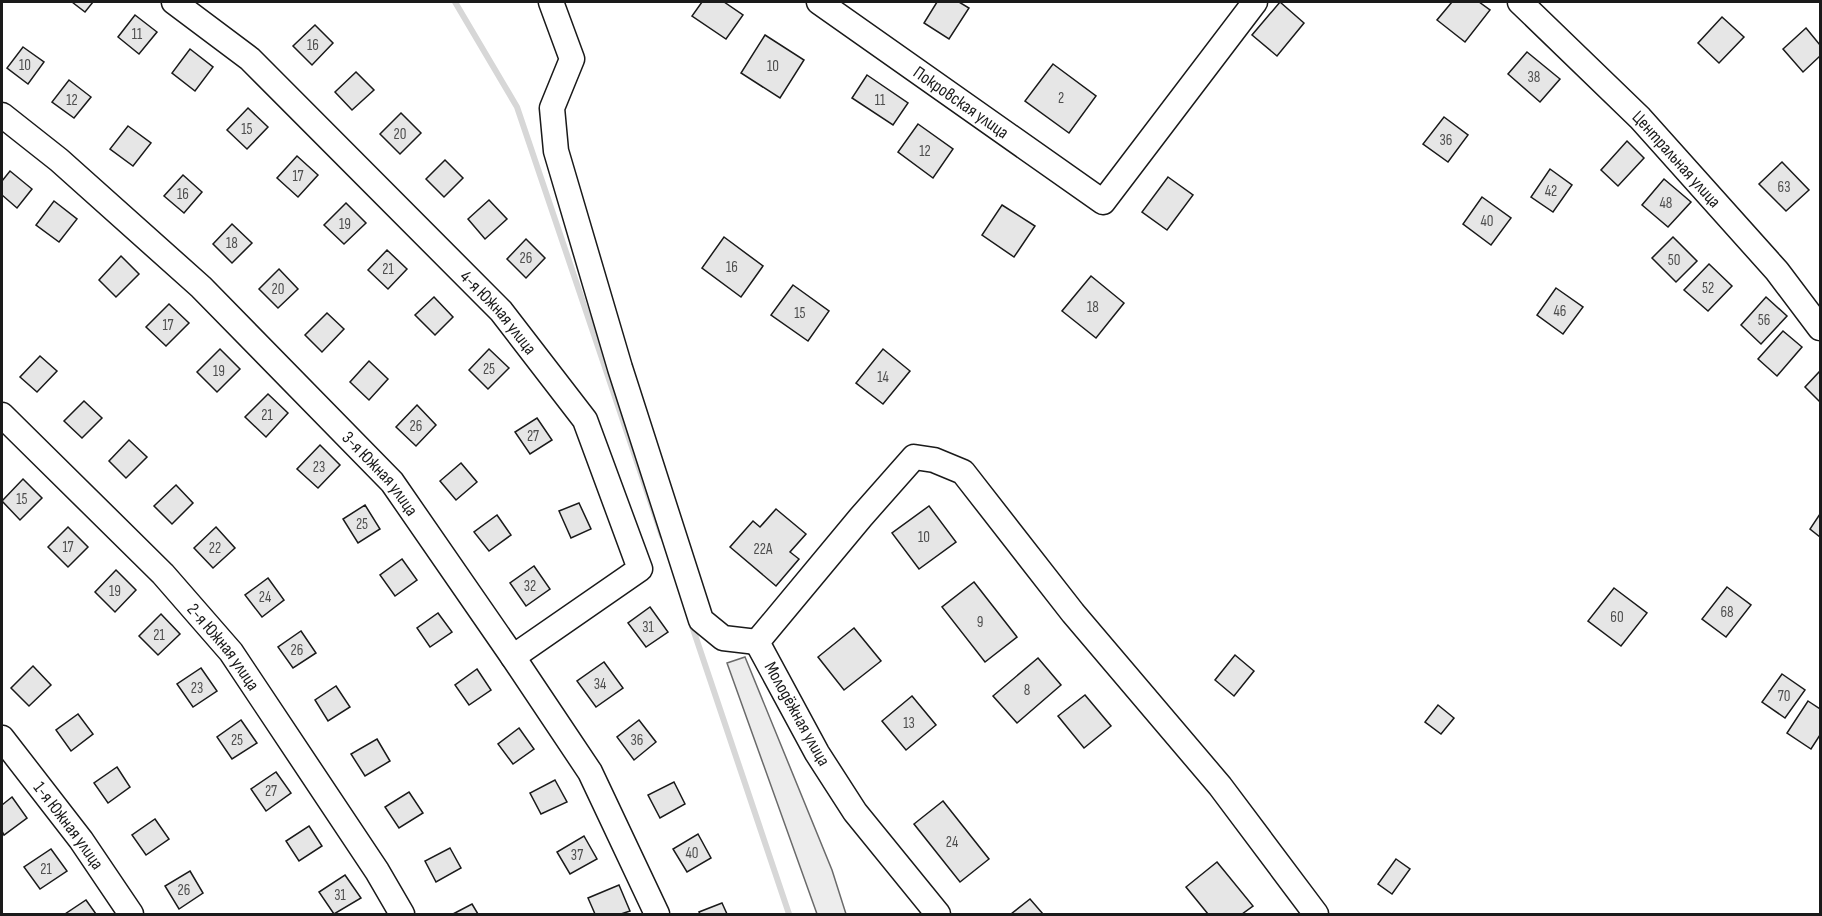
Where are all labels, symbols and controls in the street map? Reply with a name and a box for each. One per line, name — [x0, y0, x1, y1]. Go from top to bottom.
house number: 11 — [132, 25, 143, 44]
house number: 16 — [307, 36, 319, 55]
house number: 10 — [19, 56, 31, 75]
house number: 10 — [767, 57, 779, 76]
street label: Покровская улица — [910, 61, 1013, 143]
house number: 38 — [1528, 68, 1540, 87]
house number: 2 — [1058, 89, 1064, 108]
house number: 12 — [66, 91, 78, 110]
house number: 11 — [875, 91, 886, 110]
street label: Центральная улица — [1628, 106, 1726, 212]
house number: 15 — [241, 120, 253, 139]
house number: 20 — [394, 125, 406, 144]
house number: 36 — [1440, 131, 1452, 150]
house number: 12 — [919, 142, 931, 161]
house number: 17 — [292, 167, 304, 186]
house number: 63 — [1778, 178, 1790, 197]
house number: 42 — [1545, 182, 1557, 201]
house number: 16 — [177, 185, 189, 204]
house number: 48 — [1660, 194, 1672, 213]
house number: 40 — [1481, 212, 1493, 231]
house number: 19 — [339, 215, 351, 234]
house number: 18 — [226, 234, 238, 253]
house number: 26 — [520, 249, 532, 268]
house number: 50 — [1668, 251, 1680, 270]
house number: 16 — [726, 258, 738, 277]
house number: 21 — [382, 260, 394, 279]
street label: 4-я Южная улица — [456, 266, 541, 359]
house number: 52 — [1702, 279, 1714, 298]
house number: 20 — [272, 280, 284, 299]
house number: 18 — [1087, 298, 1099, 317]
house number: 46 — [1554, 302, 1566, 321]
house number: 15 — [794, 304, 806, 323]
house number: 56 — [1758, 311, 1770, 330]
house number: 17 — [162, 316, 174, 335]
house number: 25 — [483, 360, 495, 379]
house number: 19 — [213, 362, 225, 381]
house number: 14 — [877, 368, 889, 387]
house number: 21 — [261, 406, 273, 425]
house number: 26 — [410, 417, 422, 436]
street label: 3-я Южная улица — [338, 427, 423, 520]
house number: 27 — [527, 427, 539, 446]
house number: 23 — [313, 458, 325, 477]
house number: 15 — [16, 490, 28, 509]
house number: 25 — [356, 515, 368, 534]
house number: 10 — [918, 528, 930, 547]
house number: 17 — [62, 538, 74, 557]
house number: 22 — [209, 539, 221, 558]
house number: 22А — [754, 540, 773, 559]
house number: 32 — [524, 577, 536, 596]
house number: 19 — [109, 582, 121, 601]
house number: 24 — [259, 588, 271, 607]
street label: 2-я Южная улица — [183, 599, 264, 694]
house number: 68 — [1720, 603, 1734, 622]
house number: 60 — [1610, 608, 1624, 627]
house number: 9 — [977, 613, 983, 632]
house number: 31 — [642, 618, 655, 637]
house number: 21 — [153, 626, 165, 645]
house number: 26 — [291, 641, 303, 660]
street label: Молодёжная улица — [760, 658, 834, 770]
house number: 34 — [594, 675, 606, 694]
house number: 23 — [191, 679, 203, 698]
house number: 8 — [1024, 681, 1030, 700]
house number: 70 — [1778, 687, 1790, 706]
house number: 13 — [903, 714, 915, 733]
house number: 25 — [231, 731, 243, 750]
house number: 36 — [631, 731, 643, 750]
street label: 1-я Южная улица — [29, 777, 108, 873]
house number: 27 — [265, 782, 277, 801]
house number: 24 — [946, 833, 958, 852]
house number: 40 — [686, 844, 698, 863]
house number: 37 — [571, 846, 583, 865]
house number: 21 — [40, 860, 52, 879]
house number: 26 — [178, 881, 190, 900]
house number: 31 — [334, 886, 347, 905]

